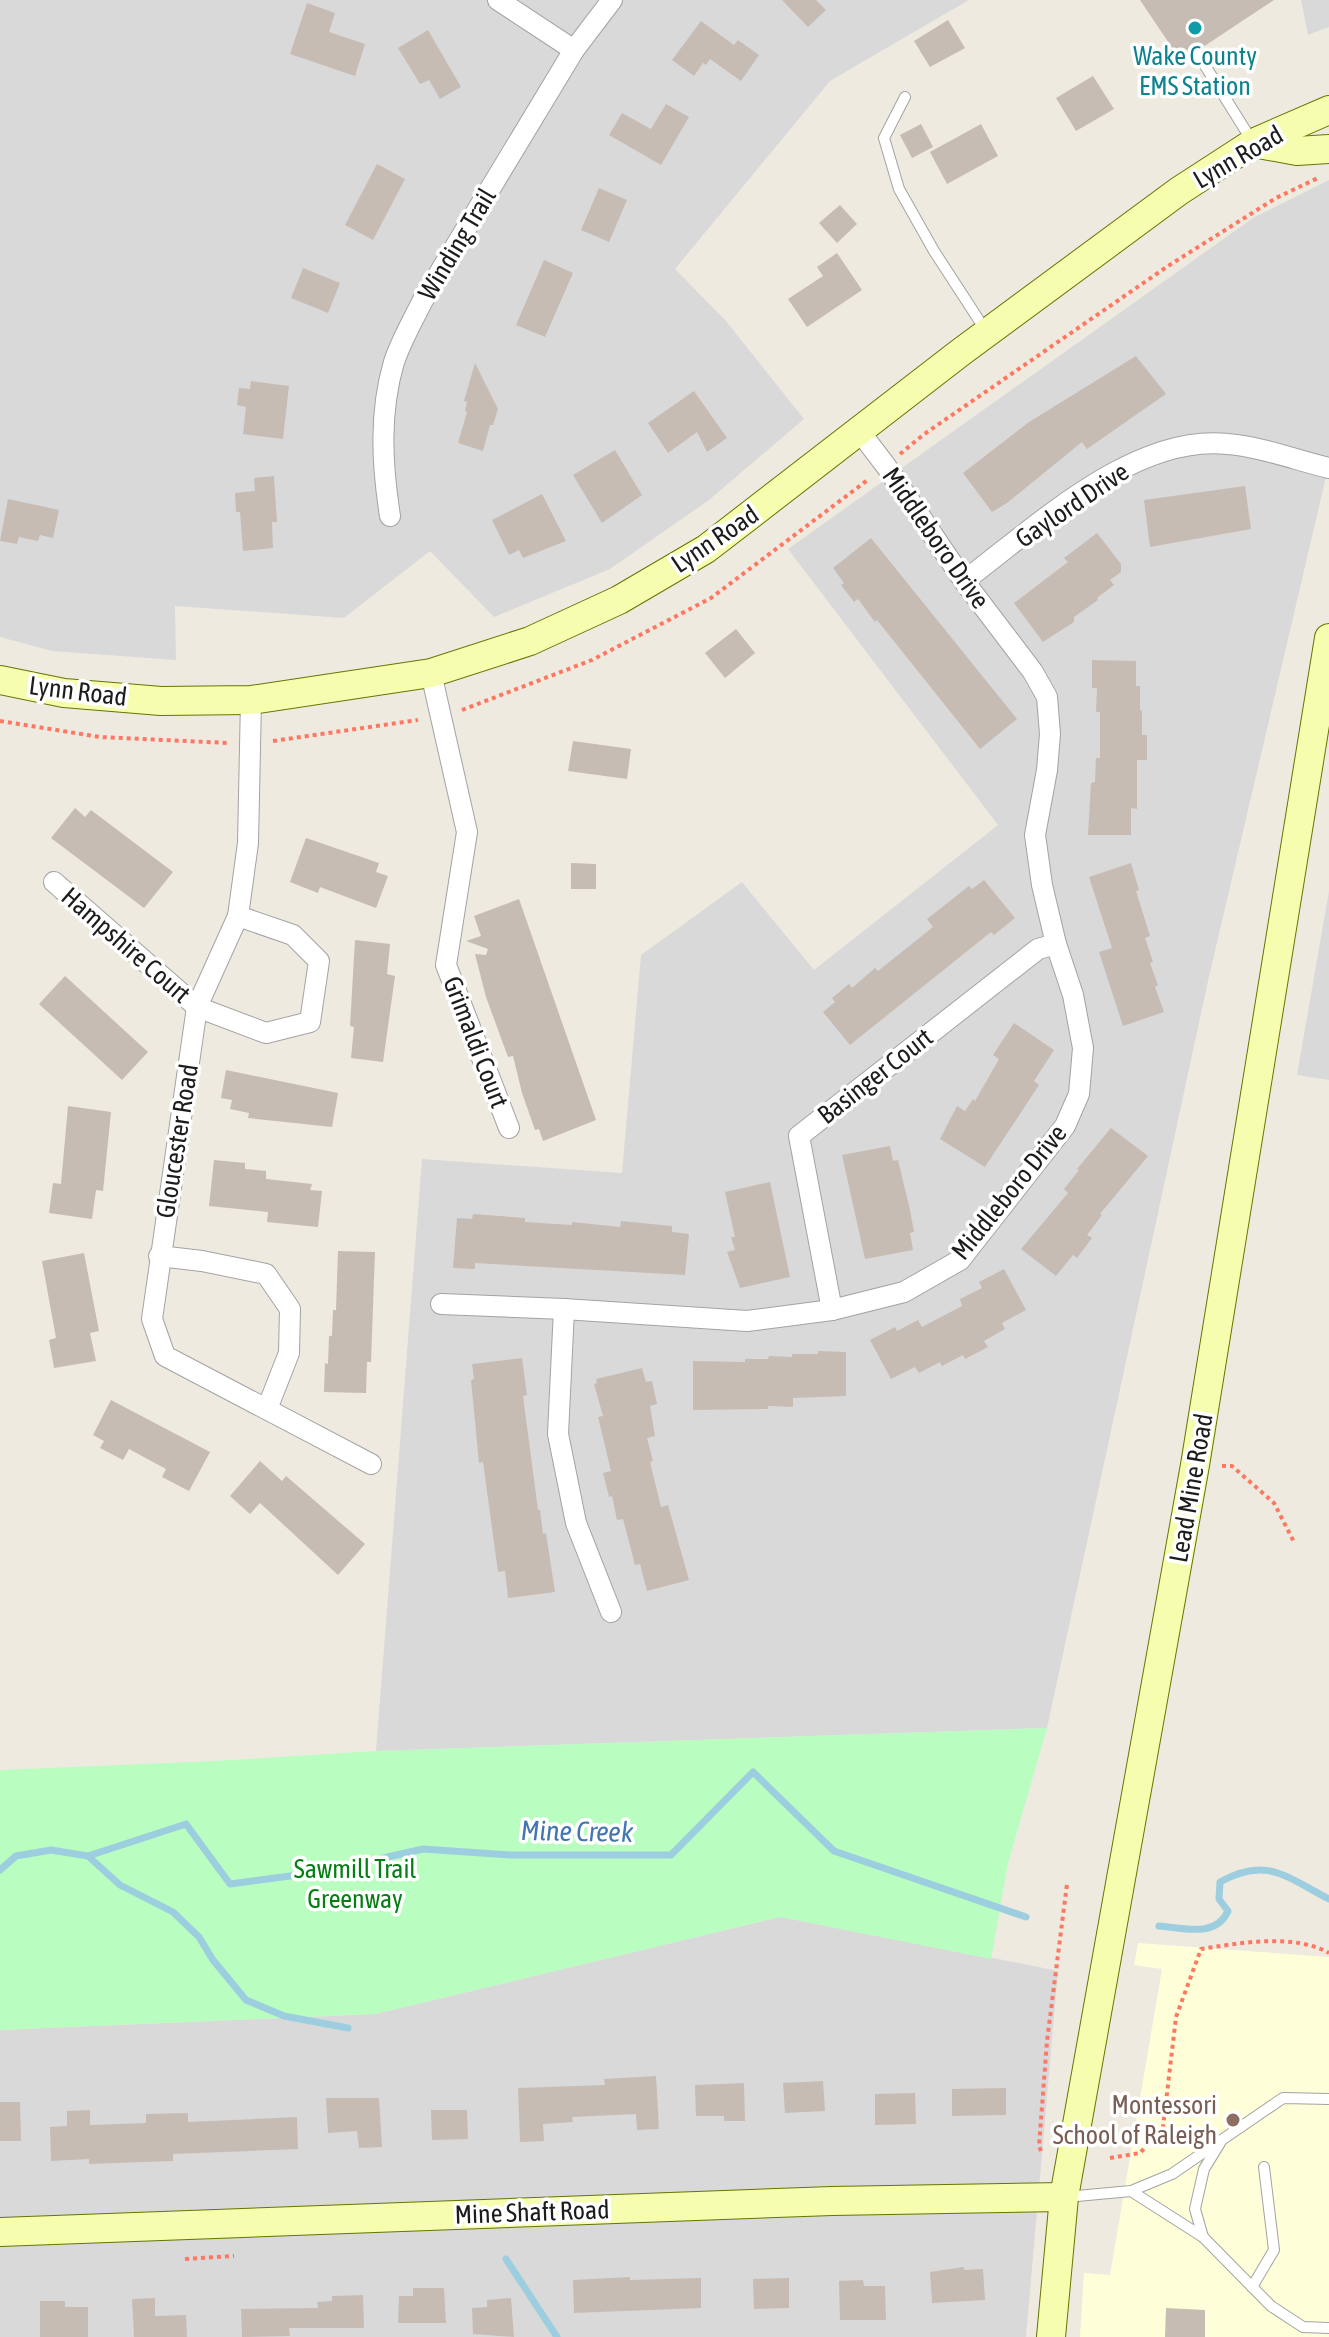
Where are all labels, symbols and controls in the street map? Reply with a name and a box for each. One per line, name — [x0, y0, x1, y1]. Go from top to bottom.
marker: Wake County EMS Station — [1186, 19, 1204, 37]
place label: Wake County EMS Station — [1133, 41, 1257, 101]
street label: Lynn Road — [1188, 119, 1288, 195]
street label: Winding Trail — [412, 183, 502, 305]
street label: Gaylord Drive — [1010, 456, 1134, 554]
street label: Middleboro Drive — [876, 462, 996, 614]
street label: Lynn Road — [666, 499, 764, 579]
street label: Lynn Road — [27, 670, 129, 712]
street label: Hampshire Court — [56, 881, 196, 1009]
street label: Grimaldi Court — [437, 972, 515, 1112]
street label: Basinger Court — [812, 1022, 938, 1130]
street label: Gloucester Road — [150, 1062, 204, 1220]
street label: Middleboro Drive — [945, 1118, 1073, 1266]
street label: Lead Mine Road — [1163, 1411, 1219, 1565]
water label: Mine Creek — [520, 1814, 634, 1848]
park label: Sawmill Trail Greenway — [294, 1854, 416, 1914]
place label: Montessori School of Raleigh — [1053, 2090, 1217, 2150]
marker: Montessori School of Raleigh — [1224, 2111, 1242, 2129]
street label: Mine Shaft Road — [454, 2194, 610, 2230]

